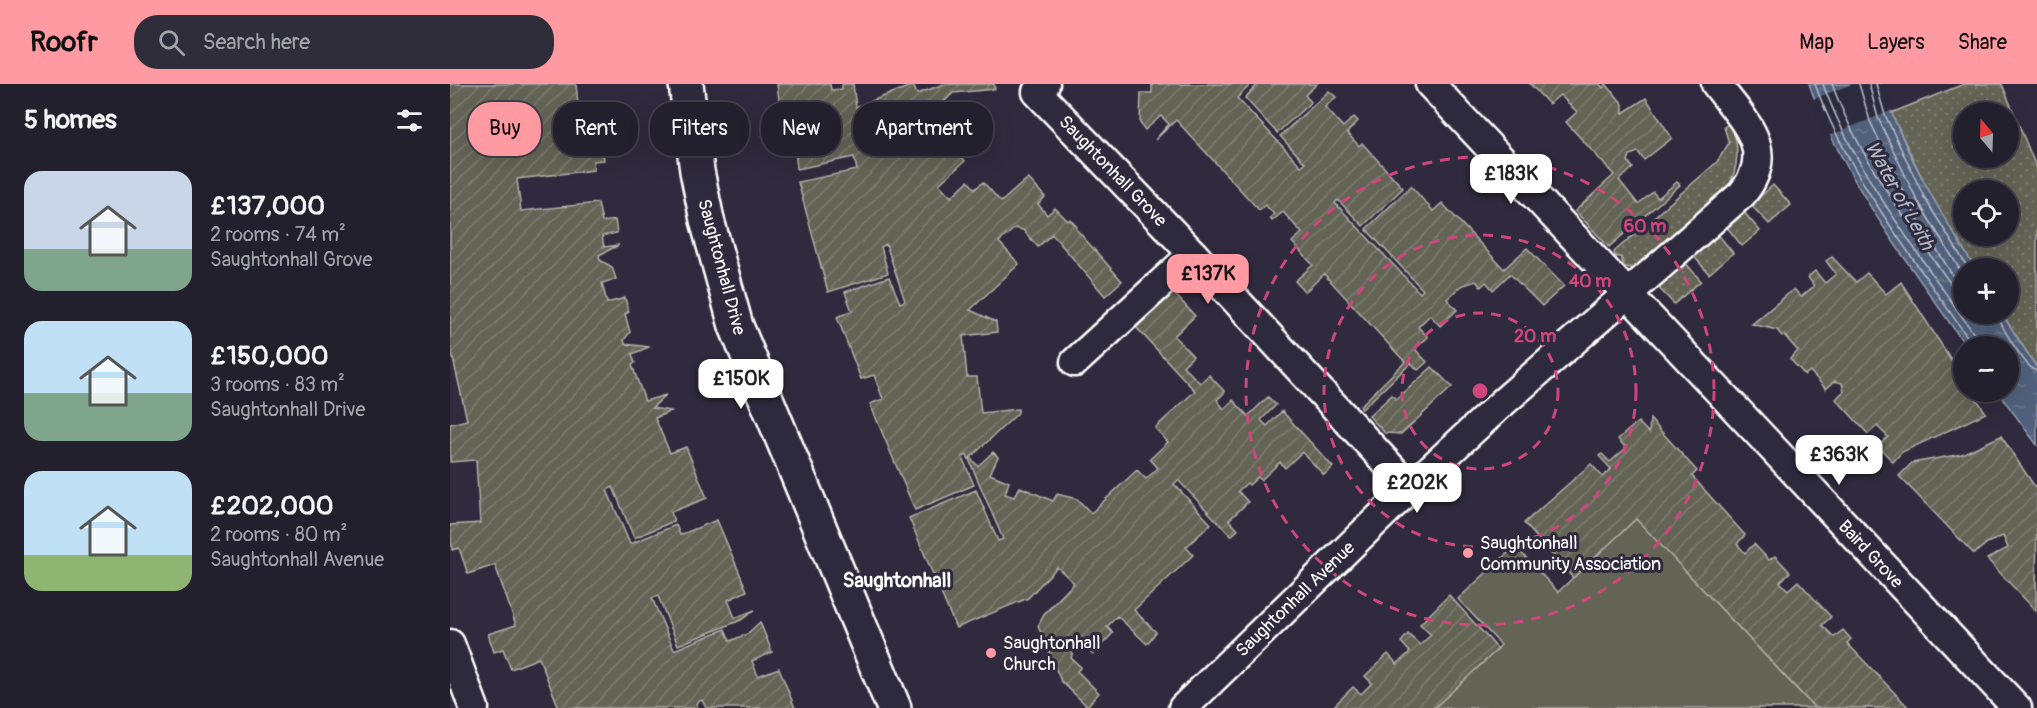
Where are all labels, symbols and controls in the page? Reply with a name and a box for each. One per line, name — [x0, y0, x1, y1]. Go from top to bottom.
search box — [134, 15, 554, 69]
text: Roofr — [30, 25, 98, 60]
icon: search — [155, 26, 188, 59]
text: Search here — [203, 28, 310, 56]
text: Map — [1799, 29, 1834, 56]
text: Layers — [1867, 29, 1925, 56]
text: Share — [1958, 29, 2007, 56]
chip: Buy — [468, 102, 541, 156]
chip: Rent — [553, 102, 638, 156]
chip: Filters — [650, 102, 749, 156]
chip: New — [761, 102, 841, 156]
chip: Apartment — [853, 102, 993, 156]
north arrow — [1953, 102, 2019, 168]
map controls — [1953, 102, 2019, 402]
text: 5 homes — [24, 104, 117, 136]
icon: filters — [393, 104, 426, 137]
street label: Saughtonhall Grove — [1054, 111, 1172, 232]
water label: Water of Leith — [1859, 136, 1940, 255]
pin: £183K — [1469, 154, 1553, 205]
text: £183K — [1484, 161, 1538, 186]
button: locate — [1953, 180, 2019, 246]
text: £137,000 — [210, 190, 325, 222]
icon: home — [72, 195, 144, 267]
street label: Saughtonhall Drive — [692, 197, 751, 338]
text: 60 m — [1624, 215, 1666, 238]
text: 2 rooms · 74 m² — [210, 222, 346, 247]
text: Saughtonhall Grove — [210, 247, 372, 272]
pin: £137K — [1166, 254, 1250, 305]
button: + — [1953, 258, 2019, 324]
text: £137K — [1181, 261, 1235, 286]
text: 40 m — [1569, 270, 1611, 293]
text: 20 m — [1514, 325, 1556, 348]
button: − — [1953, 336, 2019, 402]
text: £150,000 — [210, 340, 329, 372]
icon: home — [72, 345, 144, 417]
pin: £150K — [699, 359, 783, 410]
text: £150K — [712, 366, 770, 391]
text: 3 rooms · 83 m² — [210, 372, 345, 397]
centre of rings — [1470, 381, 1490, 401]
text: Saughtonhall Drive — [210, 397, 365, 422]
pin: £363K — [1797, 435, 1881, 486]
text: £363K — [1810, 442, 1868, 467]
pin: £202K — [1375, 463, 1459, 514]
text: £202K — [1387, 470, 1447, 495]
text: £202,000 — [210, 490, 333, 522]
icon: home — [72, 495, 144, 567]
street label: Baird Grove — [1833, 515, 1908, 593]
text: 2 rooms · 80 m² — [210, 522, 347, 547]
place label: Saughtonhall Community Association — [1480, 532, 1661, 576]
street label: Saughtonhall Avenue — [1231, 537, 1360, 662]
marker: Saughtonhall Community Association — [1461, 546, 1475, 560]
text: Saughtonhall Avenue — [210, 547, 384, 572]
district label: Saughtonhall — [843, 568, 951, 593]
place label: Saughtonhall Church — [1003, 632, 1101, 676]
marker: Saughtonhall Church — [984, 646, 998, 660]

